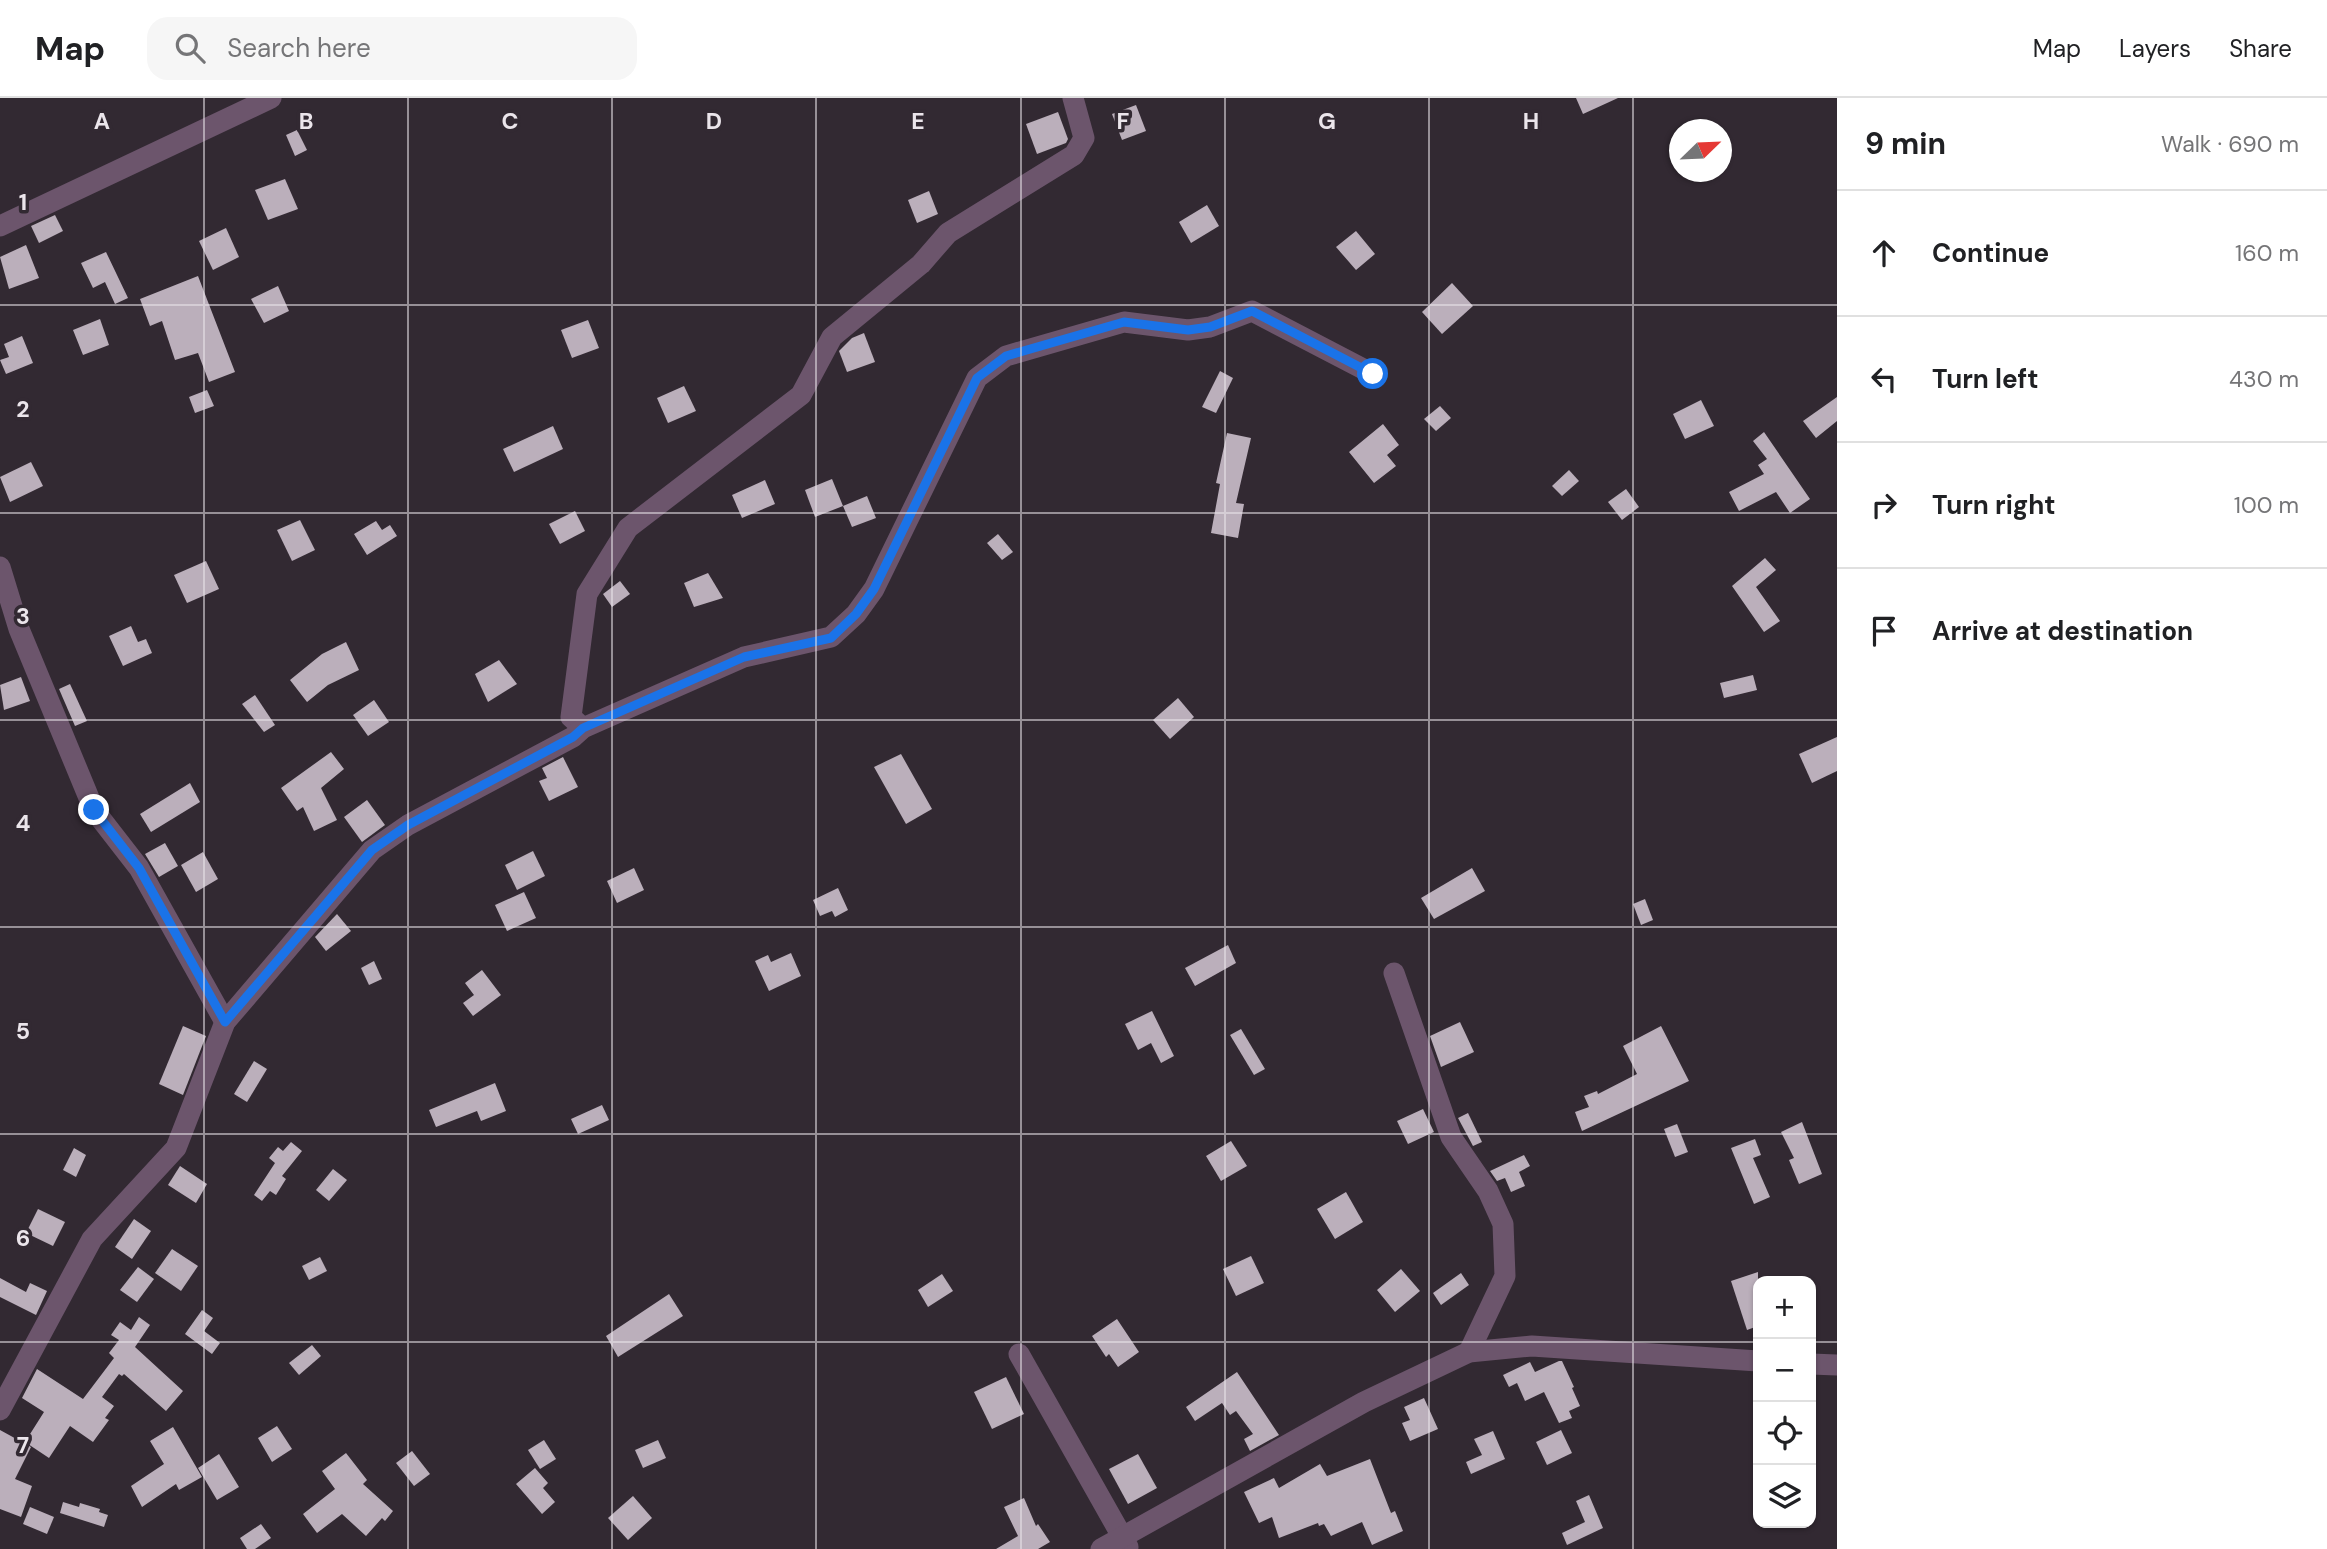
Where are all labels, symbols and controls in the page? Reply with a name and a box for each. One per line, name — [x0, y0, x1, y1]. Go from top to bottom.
search box — [147, 17, 637, 80]
text: Map — [35, 27, 105, 70]
icon: search — [171, 29, 209, 67]
text: Search here — [227, 31, 371, 65]
text: Map — [2033, 33, 2081, 64]
text: Layers — [2119, 33, 2191, 64]
text: Share — [2229, 33, 2292, 64]
text: A — [94, 106, 110, 136]
text: B — [299, 106, 313, 136]
text: C — [502, 106, 518, 136]
text: D — [706, 106, 722, 136]
text: E — [911, 106, 925, 136]
text: F — [1117, 106, 1130, 136]
text: G — [1318, 106, 1336, 136]
text: H — [1523, 106, 1539, 136]
north arrow — [1669, 119, 1732, 182]
text: 9 min — [1865, 124, 1946, 163]
text: Walk · 690 m — [2161, 129, 2299, 159]
text: 1 — [19, 187, 27, 217]
icon: ahead — [1865, 234, 1903, 272]
text: Continue — [1932, 236, 2049, 270]
text: 160 m — [2235, 238, 2299, 268]
route start — [1357, 358, 1388, 389]
icon: left — [1865, 360, 1903, 398]
text: Turn left — [1932, 362, 2039, 396]
text: 430 m — [2229, 364, 2299, 394]
text: 2 — [16, 394, 30, 424]
icon: right — [1865, 486, 1903, 524]
text: Turn right — [1932, 488, 2056, 522]
text: 100 m — [2234, 490, 2299, 520]
text: 3 — [16, 601, 30, 631]
icon: arrive — [1865, 612, 1903, 650]
text: Arrive at destination — [1932, 614, 2193, 648]
route end — [78, 794, 109, 825]
text: 4 — [16, 808, 31, 838]
text: 5 — [16, 1016, 30, 1046]
text: 6 — [16, 1223, 30, 1253]
map controls — [1753, 1276, 1816, 1528]
button: + — [1753, 1276, 1816, 1339]
button: − — [1753, 1339, 1816, 1402]
button: locate — [1753, 1402, 1816, 1465]
text: 7 — [17, 1430, 29, 1460]
button: layers — [1753, 1465, 1816, 1528]

